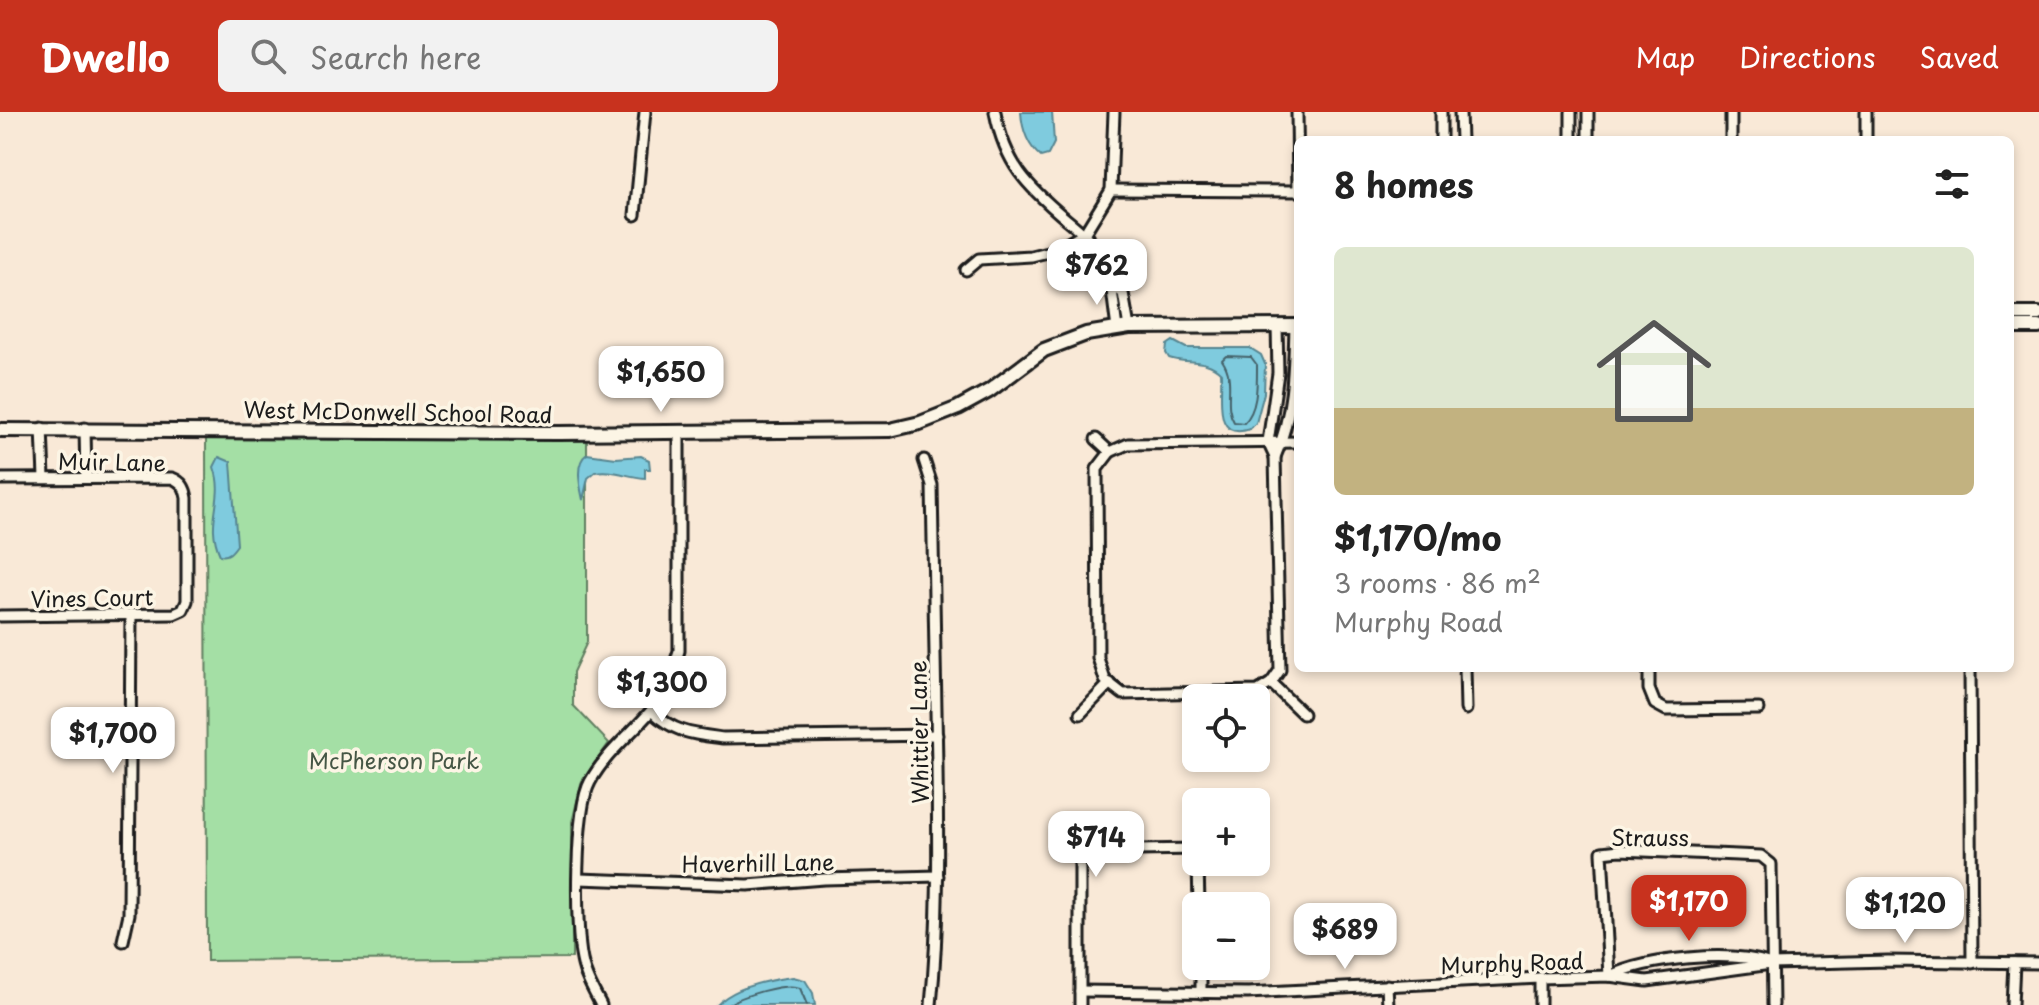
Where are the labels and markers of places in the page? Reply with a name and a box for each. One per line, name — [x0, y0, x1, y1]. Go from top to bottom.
pin: $762 — [1050, 239, 1144, 307]
pin: $1,650 — [596, 346, 726, 414]
pin: $1,300 — [597, 656, 727, 724]
pin: $1,700 — [48, 707, 178, 775]
pin: $714 — [1049, 811, 1143, 879]
pin: $1,170 — [1624, 875, 1754, 943]
pin: $1,120 — [1840, 877, 1970, 945]
pin: $689 — [1298, 903, 1392, 971]

